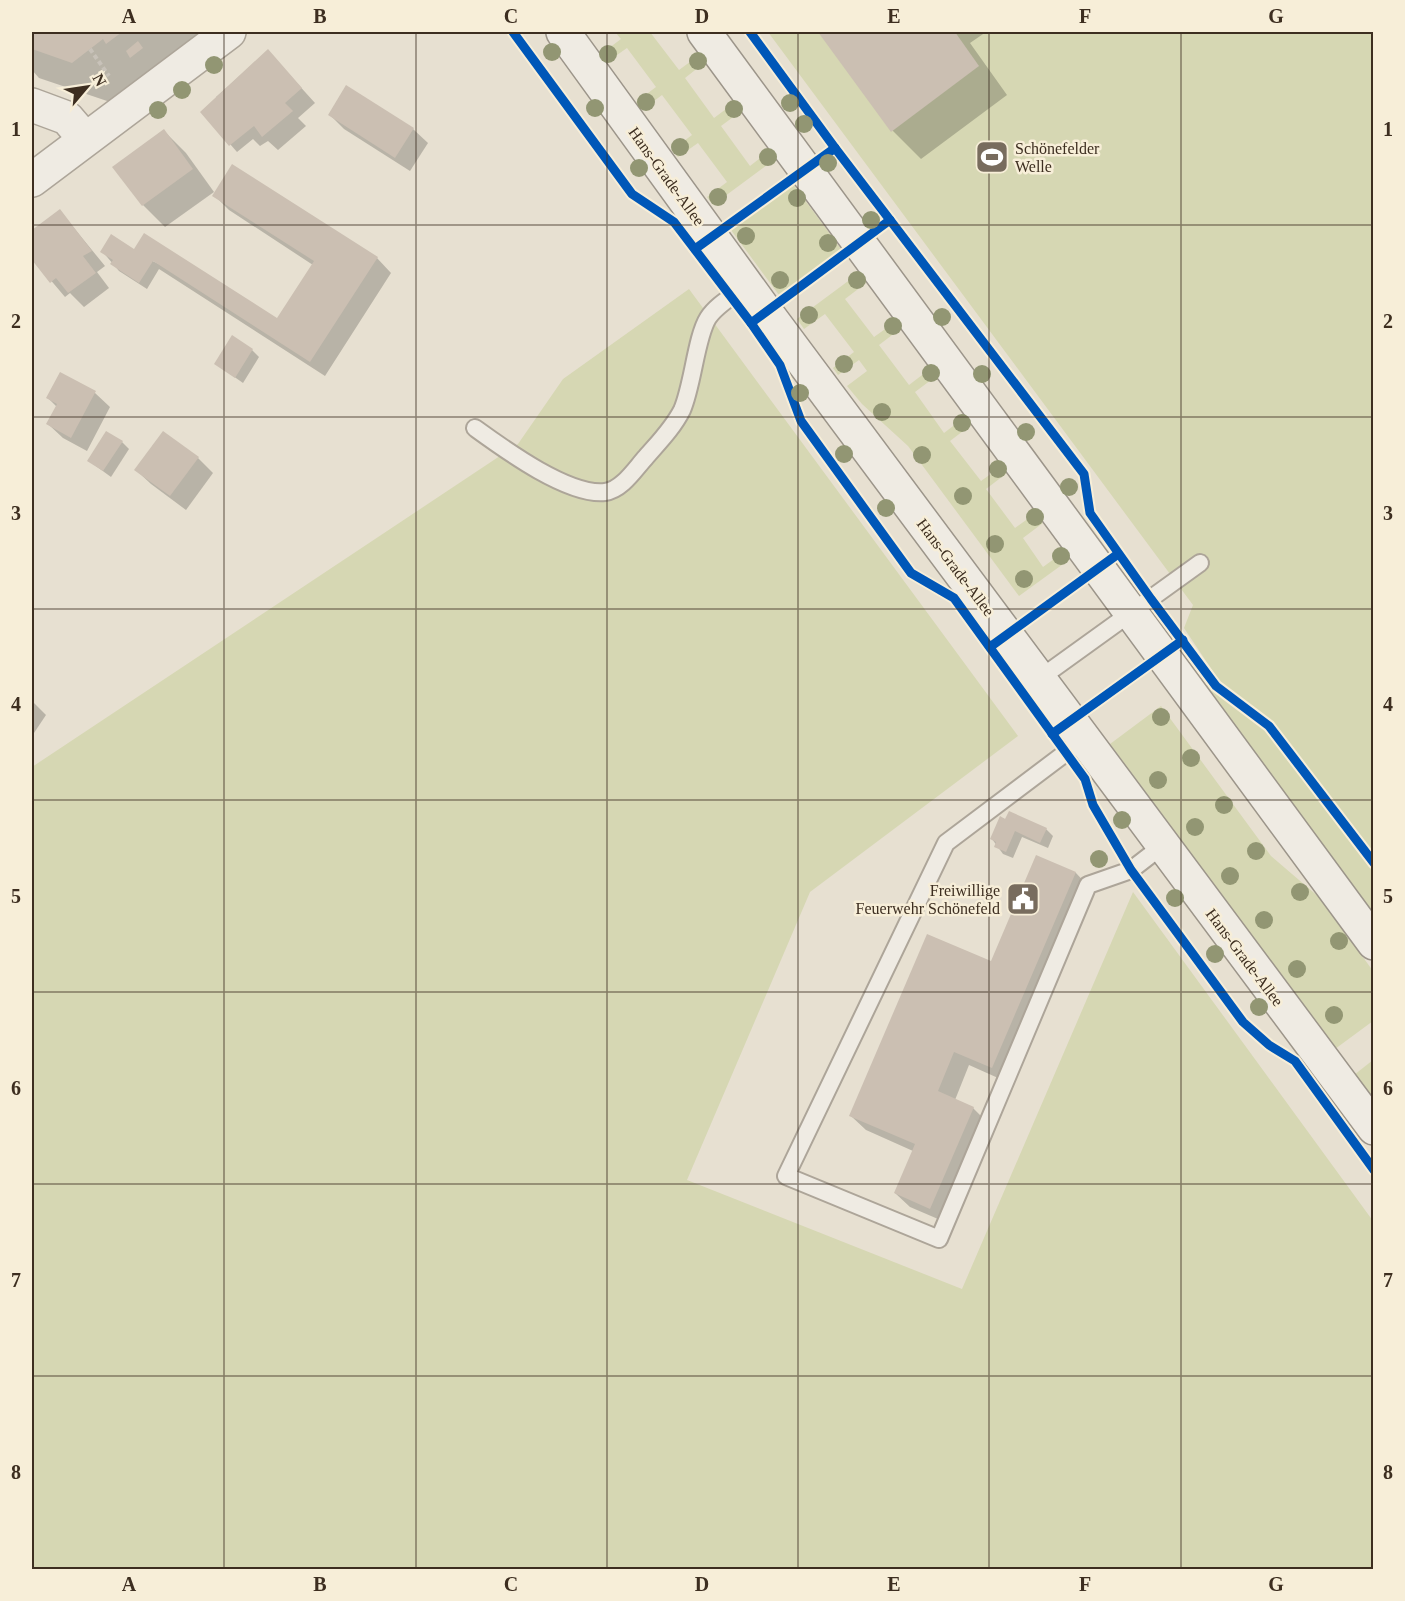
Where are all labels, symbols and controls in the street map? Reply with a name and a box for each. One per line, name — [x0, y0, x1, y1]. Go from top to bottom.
text: A — [122, 5, 137, 27]
text: B — [313, 5, 327, 27]
text: C — [504, 5, 518, 27]
text: D — [695, 5, 709, 27]
text: E — [887, 5, 901, 27]
text: F — [1079, 5, 1091, 27]
text: G — [1268, 5, 1284, 27]
north arrow — [57, 57, 117, 117]
text: N — [89, 71, 110, 90]
text: 1 — [11, 118, 21, 140]
text: 1 — [1383, 118, 1393, 140]
street label: Hans-Grade-Allee — [625, 124, 708, 229]
sports icon: Schönefelder Welle — [974, 139, 1010, 175]
place label: Schönefelder Welle — [1015, 140, 1100, 175]
text: 2 — [11, 310, 21, 332]
text: 2 — [1383, 310, 1393, 332]
text: 3 — [11, 502, 21, 524]
text: 3 — [1383, 502, 1393, 524]
street label: Hans-Grade-Allee — [914, 515, 998, 619]
text: 4 — [11, 693, 21, 715]
text: 4 — [1383, 693, 1393, 715]
public building icon: Freiwillige Feuerwehr Schönefeld — [1005, 881, 1041, 917]
place label: Freiwillige Feuerwehr Schönefeld — [856, 882, 1000, 917]
text: 5 — [11, 885, 21, 907]
text: 5 — [1383, 885, 1393, 907]
street label: Hans-Grade-Allee — [1203, 905, 1287, 1009]
text: 6 — [11, 1077, 21, 1099]
text: 6 — [1383, 1077, 1393, 1099]
text: 7 — [11, 1269, 21, 1291]
text: 7 — [1383, 1269, 1393, 1291]
text: 8 — [11, 1461, 21, 1483]
text: 8 — [1383, 1461, 1393, 1483]
text: A — [122, 1573, 137, 1595]
text: B — [313, 1573, 327, 1595]
text: C — [504, 1573, 518, 1595]
text: D — [695, 1573, 709, 1595]
text: E — [887, 1573, 901, 1595]
text: F — [1079, 1573, 1091, 1595]
text: G — [1268, 1573, 1284, 1595]

